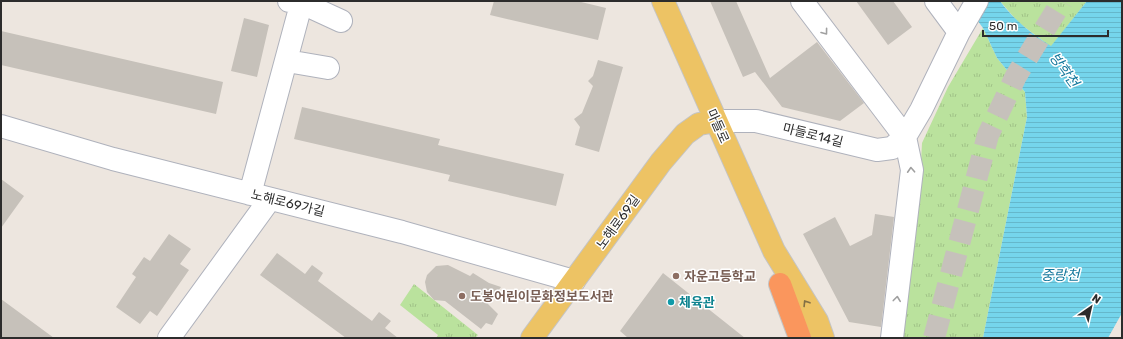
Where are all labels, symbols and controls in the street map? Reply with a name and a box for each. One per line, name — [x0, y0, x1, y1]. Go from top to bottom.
scale bar — [983, 12, 1108, 38]
text: 50 m — [989, 19, 1017, 33]
one-way arrow — [821, 28, 828, 35]
water label: 방학천 — [1046, 49, 1083, 92]
street label: 마들로 — [704, 107, 732, 145]
street label: 마들로14길 — [781, 120, 845, 150]
one-way arrow — [907, 167, 916, 173]
street label: 노해로69가길 — [250, 187, 326, 219]
street label: 노해로69길 — [593, 192, 643, 252]
water label: 중랑천 — [1041, 267, 1080, 284]
place label: 자운고등학교 — [684, 269, 756, 284]
marker: 자운고등학교 — [671, 271, 681, 281]
north arrow — [1071, 287, 1111, 327]
place label: 도봉어린이문화정보도서관 — [470, 289, 614, 304]
marker: 도봉어린이문화정보도서관 — [457, 291, 467, 301]
text: N — [1089, 292, 1103, 307]
place label: 체육관 — [679, 295, 715, 310]
one-way arrow — [892, 296, 901, 302]
marker: 체육관 — [666, 297, 676, 307]
one-way arrow — [803, 300, 811, 307]

